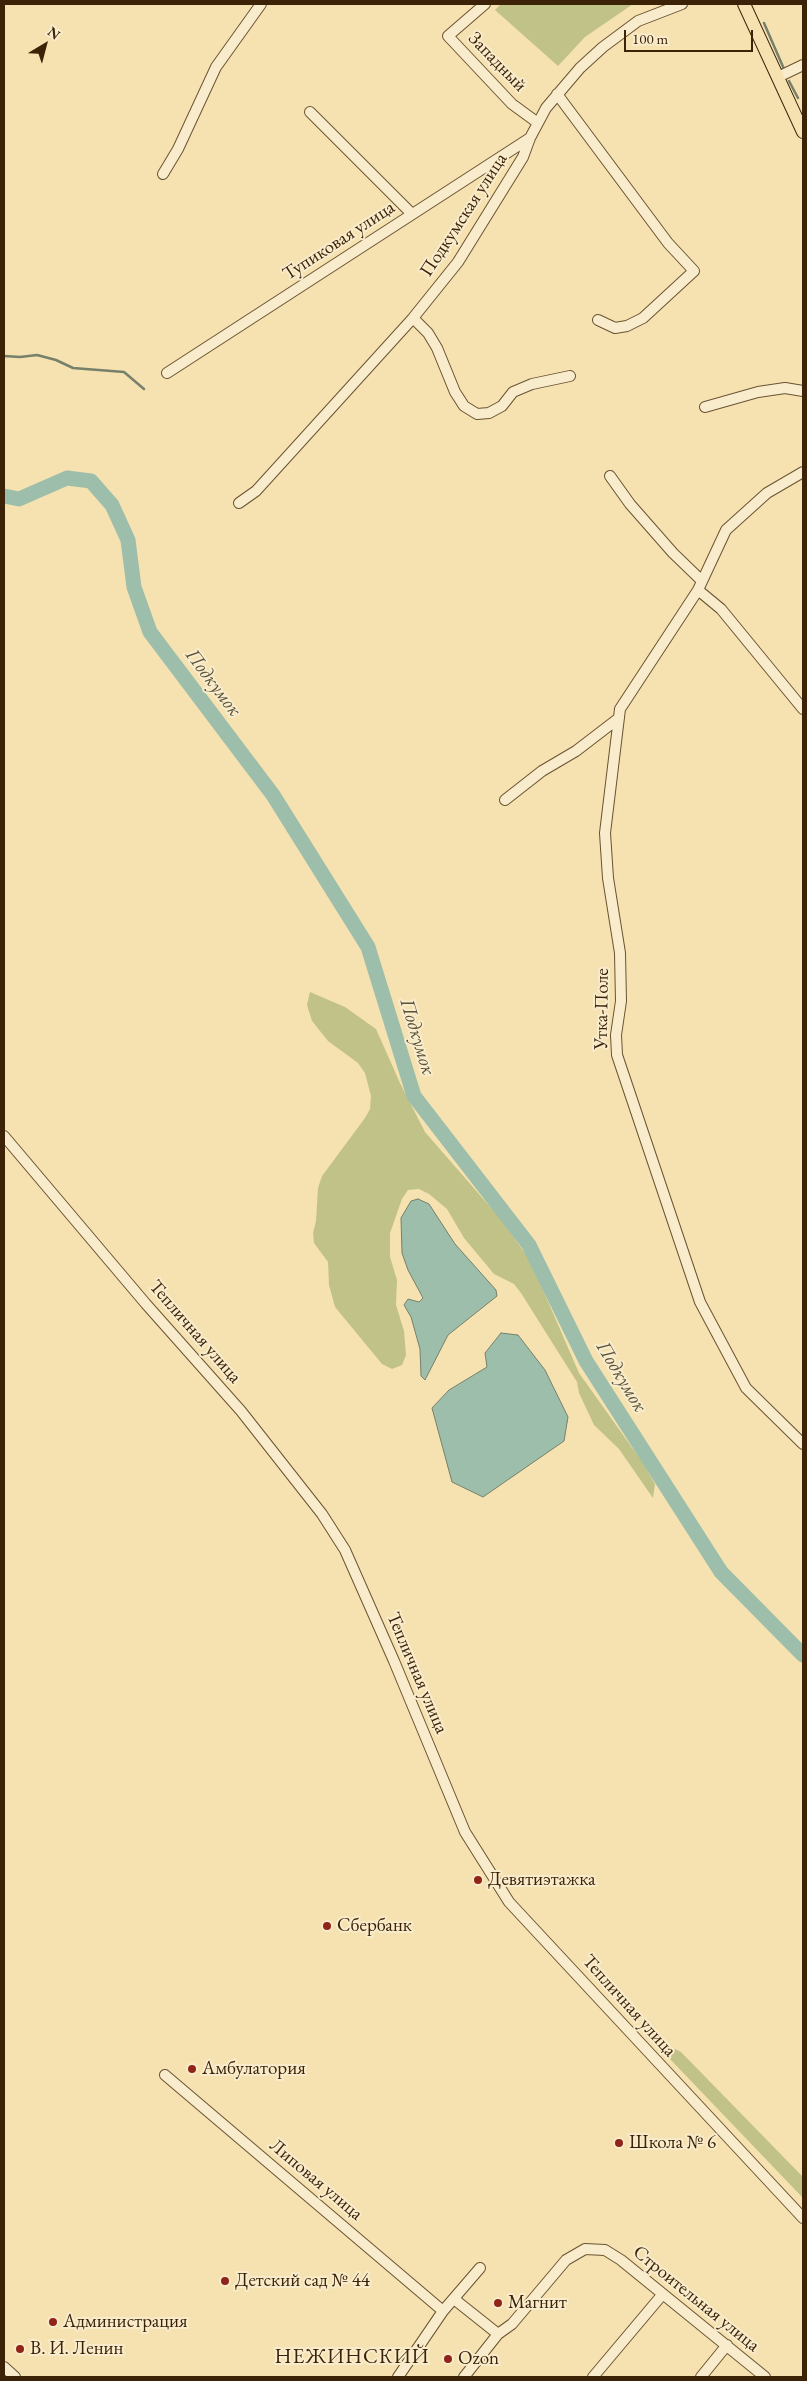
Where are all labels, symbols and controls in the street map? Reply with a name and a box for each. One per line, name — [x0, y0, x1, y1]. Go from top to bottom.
north arrow — [20, 20, 70, 70]
scale bar — [627, 20, 756, 52]
text: N — [44, 22, 64, 44]
street label: Западный — [463, 27, 531, 97]
text: 100 m — [632, 29, 668, 48]
street label: Подкумская улица — [415, 149, 513, 281]
street label: Тупиковая улица — [279, 196, 399, 286]
water label: Подкумок — [180, 644, 246, 722]
street label: Утка-Поле — [590, 968, 614, 1050]
water label: Подкумок — [394, 996, 440, 1078]
street label: Тепличная улица — [144, 1276, 246, 1388]
water label: Подкумок — [590, 1337, 652, 1417]
street label: Тепличная улица — [381, 1609, 453, 1737]
place label: Девятиэтажка — [488, 1869, 596, 1891]
marker: Девятиэтажка — [472, 1874, 484, 1886]
place label: Сбербанк — [337, 1915, 412, 1937]
marker: Сбербанк — [321, 1920, 333, 1932]
street label: Тепличная улица — [577, 1950, 681, 2062]
place label: Амбулатория — [202, 2058, 306, 2080]
marker: Амбулатория — [186, 2063, 198, 2075]
place label: Школа № 6 — [629, 2132, 716, 2154]
street label: Липовая улица — [265, 2134, 367, 2226]
marker: Школа № 6 — [613, 2137, 625, 2149]
street label: Строительная улица — [628, 2241, 764, 2357]
place label: Детский сад № 44 — [235, 2270, 370, 2292]
marker: Детский сад № 44 — [219, 2275, 231, 2287]
place label: Магнит — [508, 2292, 567, 2314]
marker: Магнит — [492, 2297, 504, 2309]
place label: Администрация — [63, 2311, 188, 2333]
marker: Администрация — [47, 2316, 59, 2328]
place label: В. И. Ленин — [30, 2338, 123, 2360]
marker: В. И. Ленин — [14, 2343, 26, 2355]
district label: НЕЖИНСКИЙ — [273, 2344, 431, 2370]
place label: Ozon — [458, 2348, 499, 2370]
marker: Ozon — [442, 2353, 454, 2365]

